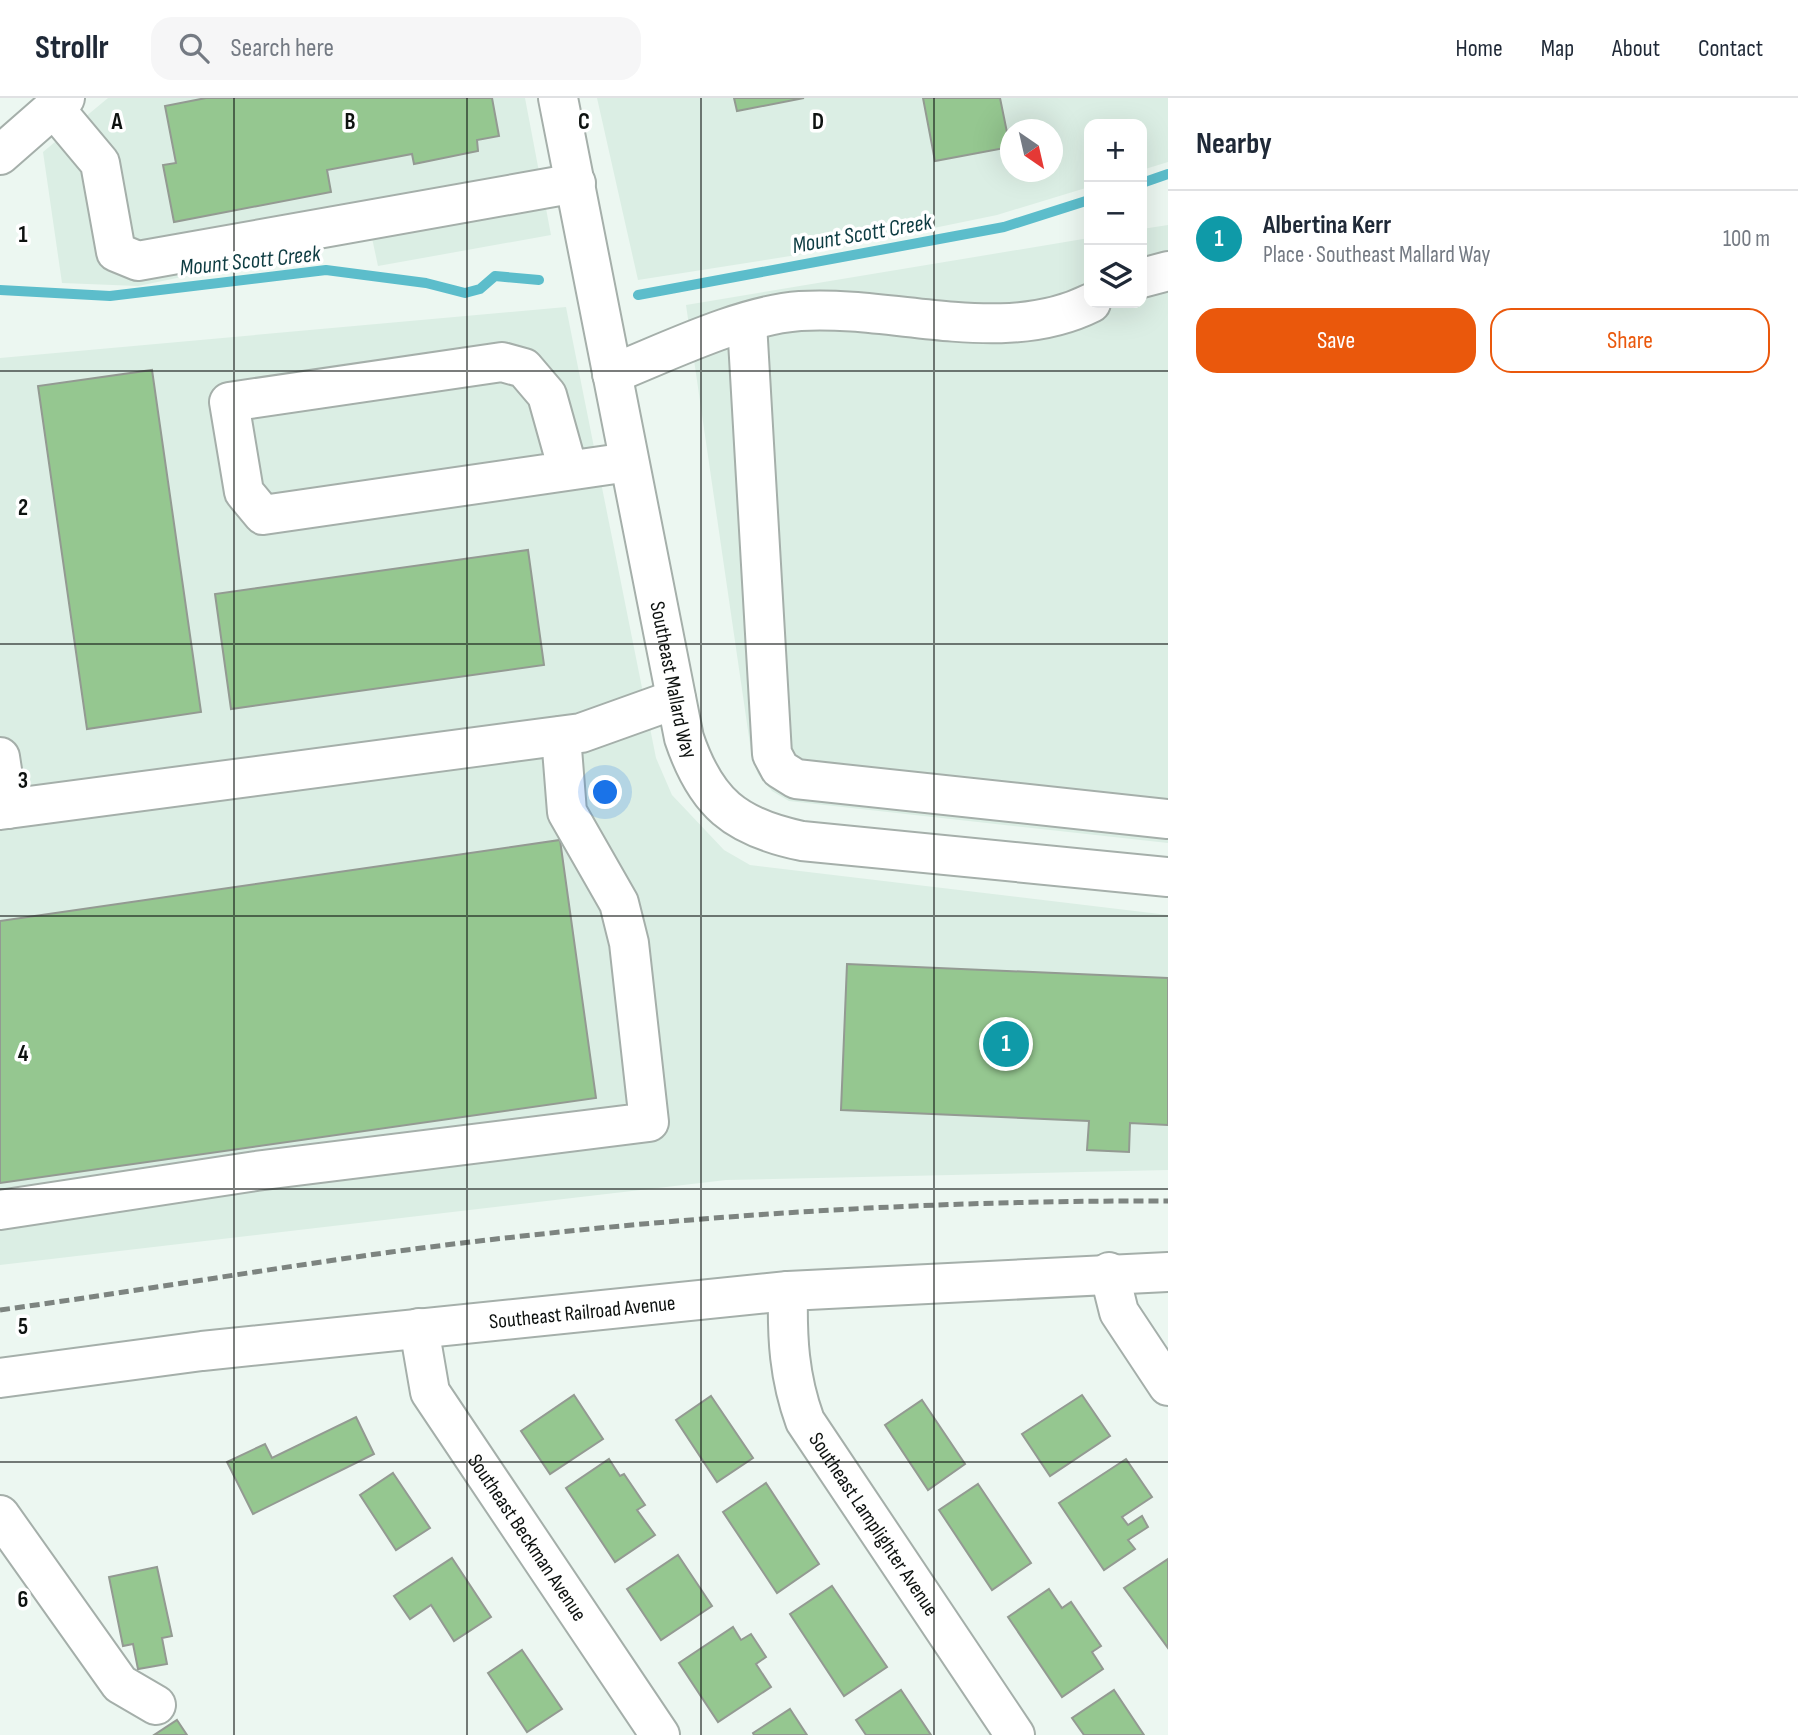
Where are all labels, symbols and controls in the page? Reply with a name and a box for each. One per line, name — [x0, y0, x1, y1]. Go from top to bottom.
search box — [151, 17, 641, 80]
text: Strollr — [35, 28, 109, 68]
icon: search — [175, 29, 213, 67]
text: Search here — [231, 33, 334, 64]
text: Home — [1455, 34, 1503, 63]
text: Map — [1541, 34, 1574, 63]
text: About — [1612, 34, 1660, 63]
text: Contact — [1698, 34, 1763, 63]
text: A — [111, 108, 124, 136]
text: B — [345, 108, 356, 136]
text: C — [578, 108, 590, 136]
text: D — [812, 108, 824, 136]
north arrow — [1000, 119, 1063, 182]
map controls — [1084, 119, 1147, 308]
button: + — [1084, 119, 1147, 182]
text: Nearby — [1196, 126, 1272, 162]
button: − — [1084, 182, 1147, 245]
water label: Mount Scott Creek — [790, 208, 935, 260]
text: Albertina Kerr — [1263, 210, 1391, 241]
text: 1 — [18, 221, 28, 249]
text: 1 — [1214, 225, 1224, 253]
text: 100 m — [1723, 225, 1770, 253]
water label: Mount Scott Creek — [178, 240, 323, 282]
text: Place · Southeast Mallard Way — [1263, 241, 1490, 269]
button: layers — [1084, 245, 1147, 308]
button: Save — [1196, 308, 1476, 373]
button: Share — [1490, 308, 1770, 373]
text: 2 — [18, 494, 28, 522]
street label: Southeast Mallard Way — [645, 599, 703, 762]
text: 3 — [18, 767, 28, 795]
your location — [588, 775, 622, 809]
pin: 1 — [983, 1018, 1029, 1070]
text: 4 — [18, 1040, 29, 1068]
street label: Southeast Railroad Avenue — [488, 1290, 677, 1334]
text: 5 — [18, 1313, 28, 1341]
street label: Southeast Lamplighter Avenue — [804, 1428, 944, 1620]
street label: Southeast Beckman Avenue — [463, 1449, 592, 1625]
text: 6 — [18, 1586, 28, 1614]

